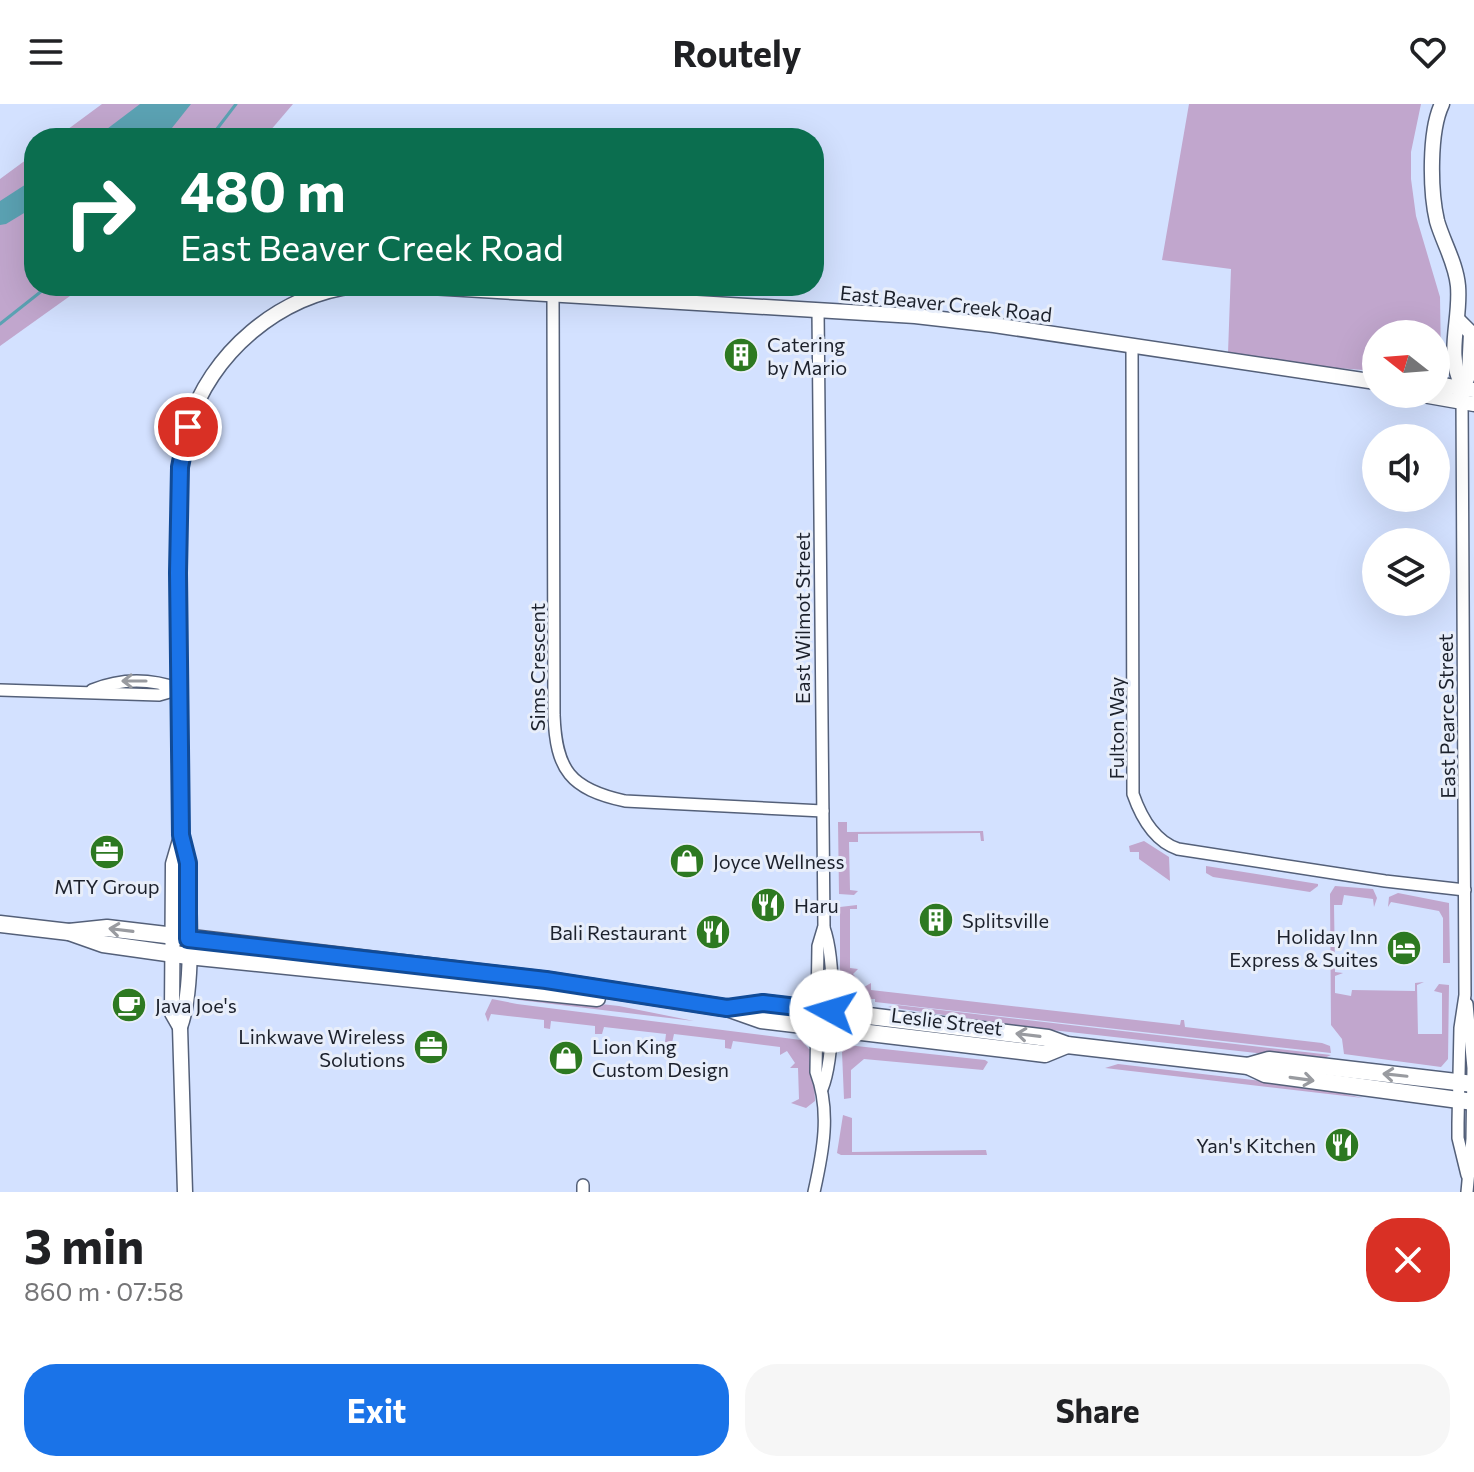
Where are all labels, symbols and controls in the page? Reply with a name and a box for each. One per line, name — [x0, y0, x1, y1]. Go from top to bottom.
icon: menu — [24, 30, 68, 74]
text: Routely — [672, 30, 802, 74]
icon: heart — [1406, 30, 1450, 74]
text: 480 m — [180, 155, 346, 224]
icon: right — [48, 160, 152, 264]
text: East Beaver Creek Road — [180, 224, 564, 268]
street label: East Beaver Creek Road — [839, 280, 1053, 326]
north arrow — [1362, 320, 1450, 408]
map controls — [1362, 320, 1450, 616]
place label: Catering by Mario — [767, 332, 847, 379]
building icon: Catering by Mario — [722, 336, 760, 374]
pin — [154, 393, 222, 461]
icon: arrive — [166, 405, 210, 449]
button: sound — [1362, 424, 1450, 512]
button: layers — [1362, 528, 1450, 616]
street label: East Wilmot Street — [790, 532, 814, 704]
street label: Sims Crescent — [525, 603, 549, 731]
street label: East Pearce Street — [1433, 633, 1459, 799]
one-way arrow — [121, 673, 148, 689]
street label: Fulton Way — [1104, 677, 1128, 779]
office icon: MTY Group — [88, 833, 126, 871]
shop icon: Joyce Wellness — [668, 842, 706, 880]
place label: Joyce Wellness — [713, 849, 845, 873]
place label: MTY Group — [54, 874, 160, 898]
restaurant icon: Haru — [749, 886, 787, 924]
place label: Haru — [794, 893, 839, 917]
building icon: Splitsville — [917, 901, 955, 939]
place label: Splitsville — [962, 908, 1049, 932]
restaurant icon: Bali Restaurant — [694, 913, 732, 951]
place label: Bali Restaurant — [549, 920, 687, 944]
one-way arrow — [108, 922, 135, 937]
place label: Holiday Inn Express & Suites — [1229, 924, 1378, 971]
hotel icon: Holiday Inn Express & Suites — [1385, 929, 1423, 967]
position arrow — [789, 969, 873, 1053]
cafe icon: Java Joe's — [110, 986, 148, 1024]
place label: Java Joe's — [155, 993, 237, 1017]
street label: Leslie Street — [890, 1002, 1004, 1040]
place label: Linkwave Wireless Solutions — [238, 1024, 405, 1071]
office icon: Linkwave Wireless Solutions — [412, 1028, 450, 1066]
one-way arrow — [1015, 1028, 1042, 1043]
place label: Lion King Custom Design — [592, 1034, 729, 1081]
shop icon: Lion King Custom Design — [547, 1039, 585, 1077]
one-way arrow — [1382, 1068, 1409, 1083]
one-way arrow — [1289, 1072, 1314, 1087]
restaurant icon: Yan's Kitchen — [1323, 1126, 1361, 1164]
place label: Yan's Kitchen — [1196, 1133, 1316, 1157]
text: 3 min — [24, 1215, 144, 1274]
button: close — [1366, 1218, 1450, 1302]
text: 860 m · 07:58 — [24, 1275, 184, 1306]
button: Exit — [24, 1364, 729, 1456]
button: Share — [745, 1364, 1450, 1456]

